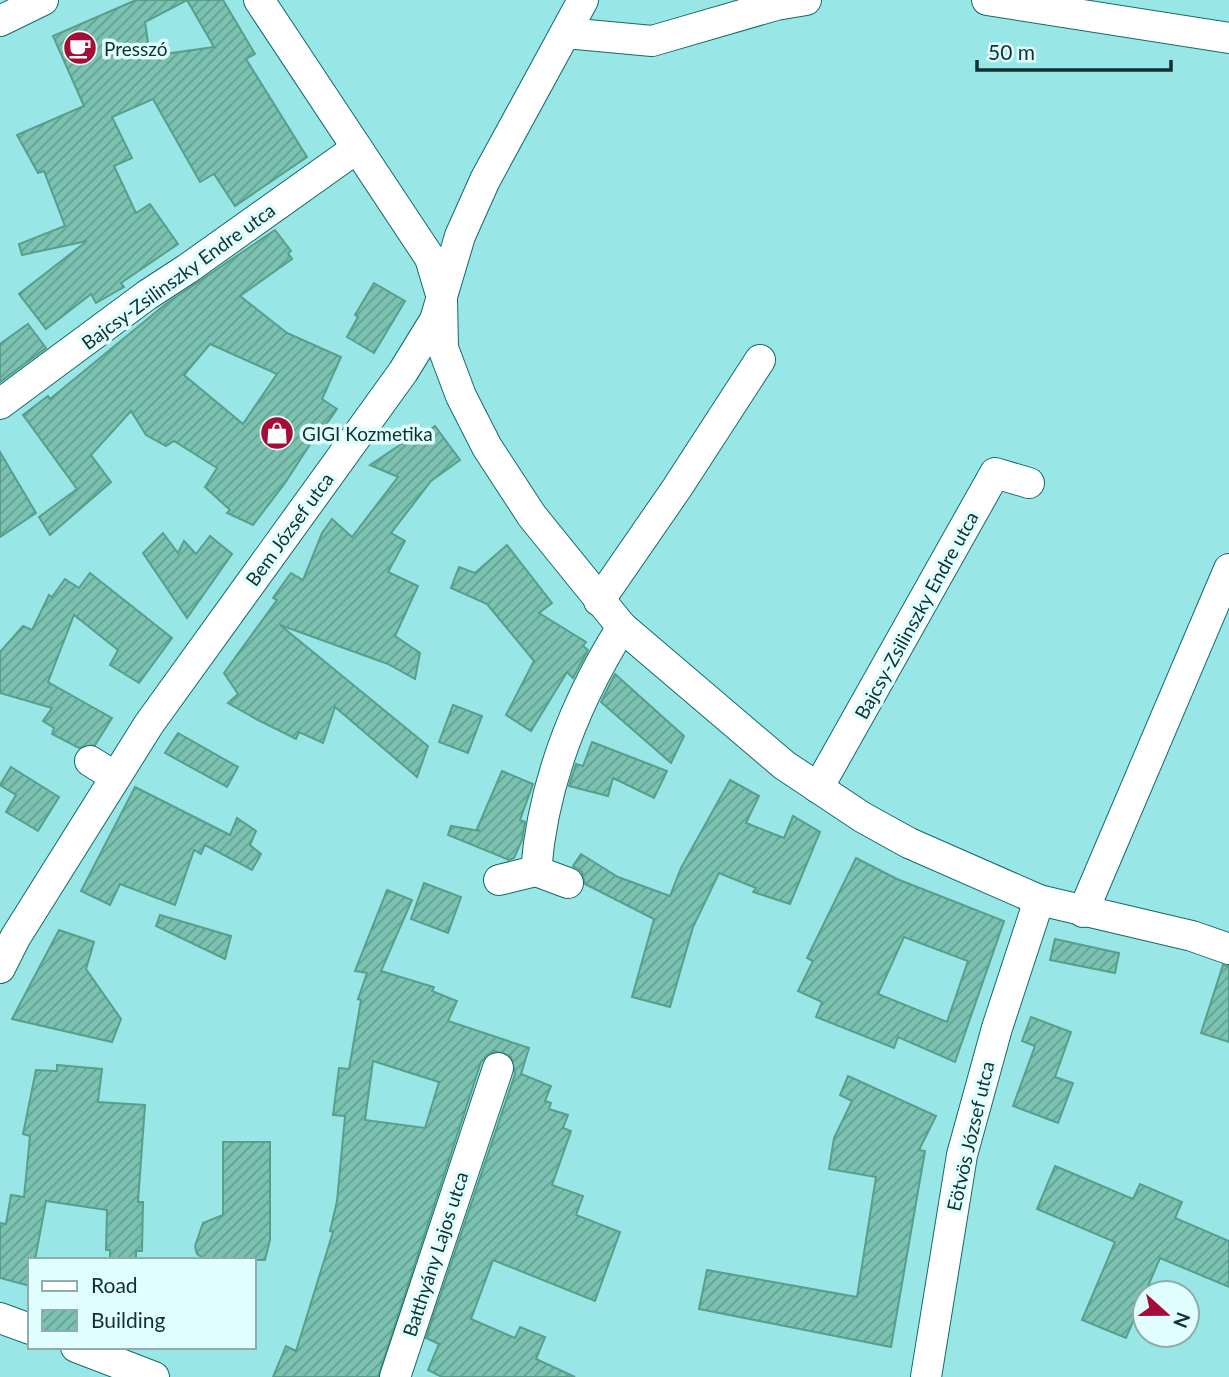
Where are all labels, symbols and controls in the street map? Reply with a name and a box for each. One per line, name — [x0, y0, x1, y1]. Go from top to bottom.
scale bar — [977, 28, 1171, 72]
cafe icon: Presszó — [61, 29, 99, 67]
place label: Presszó — [104, 37, 167, 60]
text: 50 m — [988, 39, 1035, 64]
street label: Bajcsy-Zsilinszky Endre utca — [77, 198, 279, 354]
shop icon: GIGI Kozmetika — [258, 414, 296, 452]
place label: GIGI Kozmetika — [302, 422, 433, 445]
street label: Bem József utca — [240, 468, 338, 590]
street label: Bajcsy-Zsilinszky Endre utca — [849, 507, 983, 723]
street label: Eötvös József utca — [942, 1059, 998, 1213]
street label: Batthyány Lajos utca — [398, 1169, 472, 1339]
legend — [28, 1258, 256, 1349]
text: Road — [91, 1272, 138, 1297]
north arrow — [1131, 1279, 1201, 1349]
text: Building — [91, 1307, 166, 1332]
text: N — [1169, 1309, 1196, 1331]

